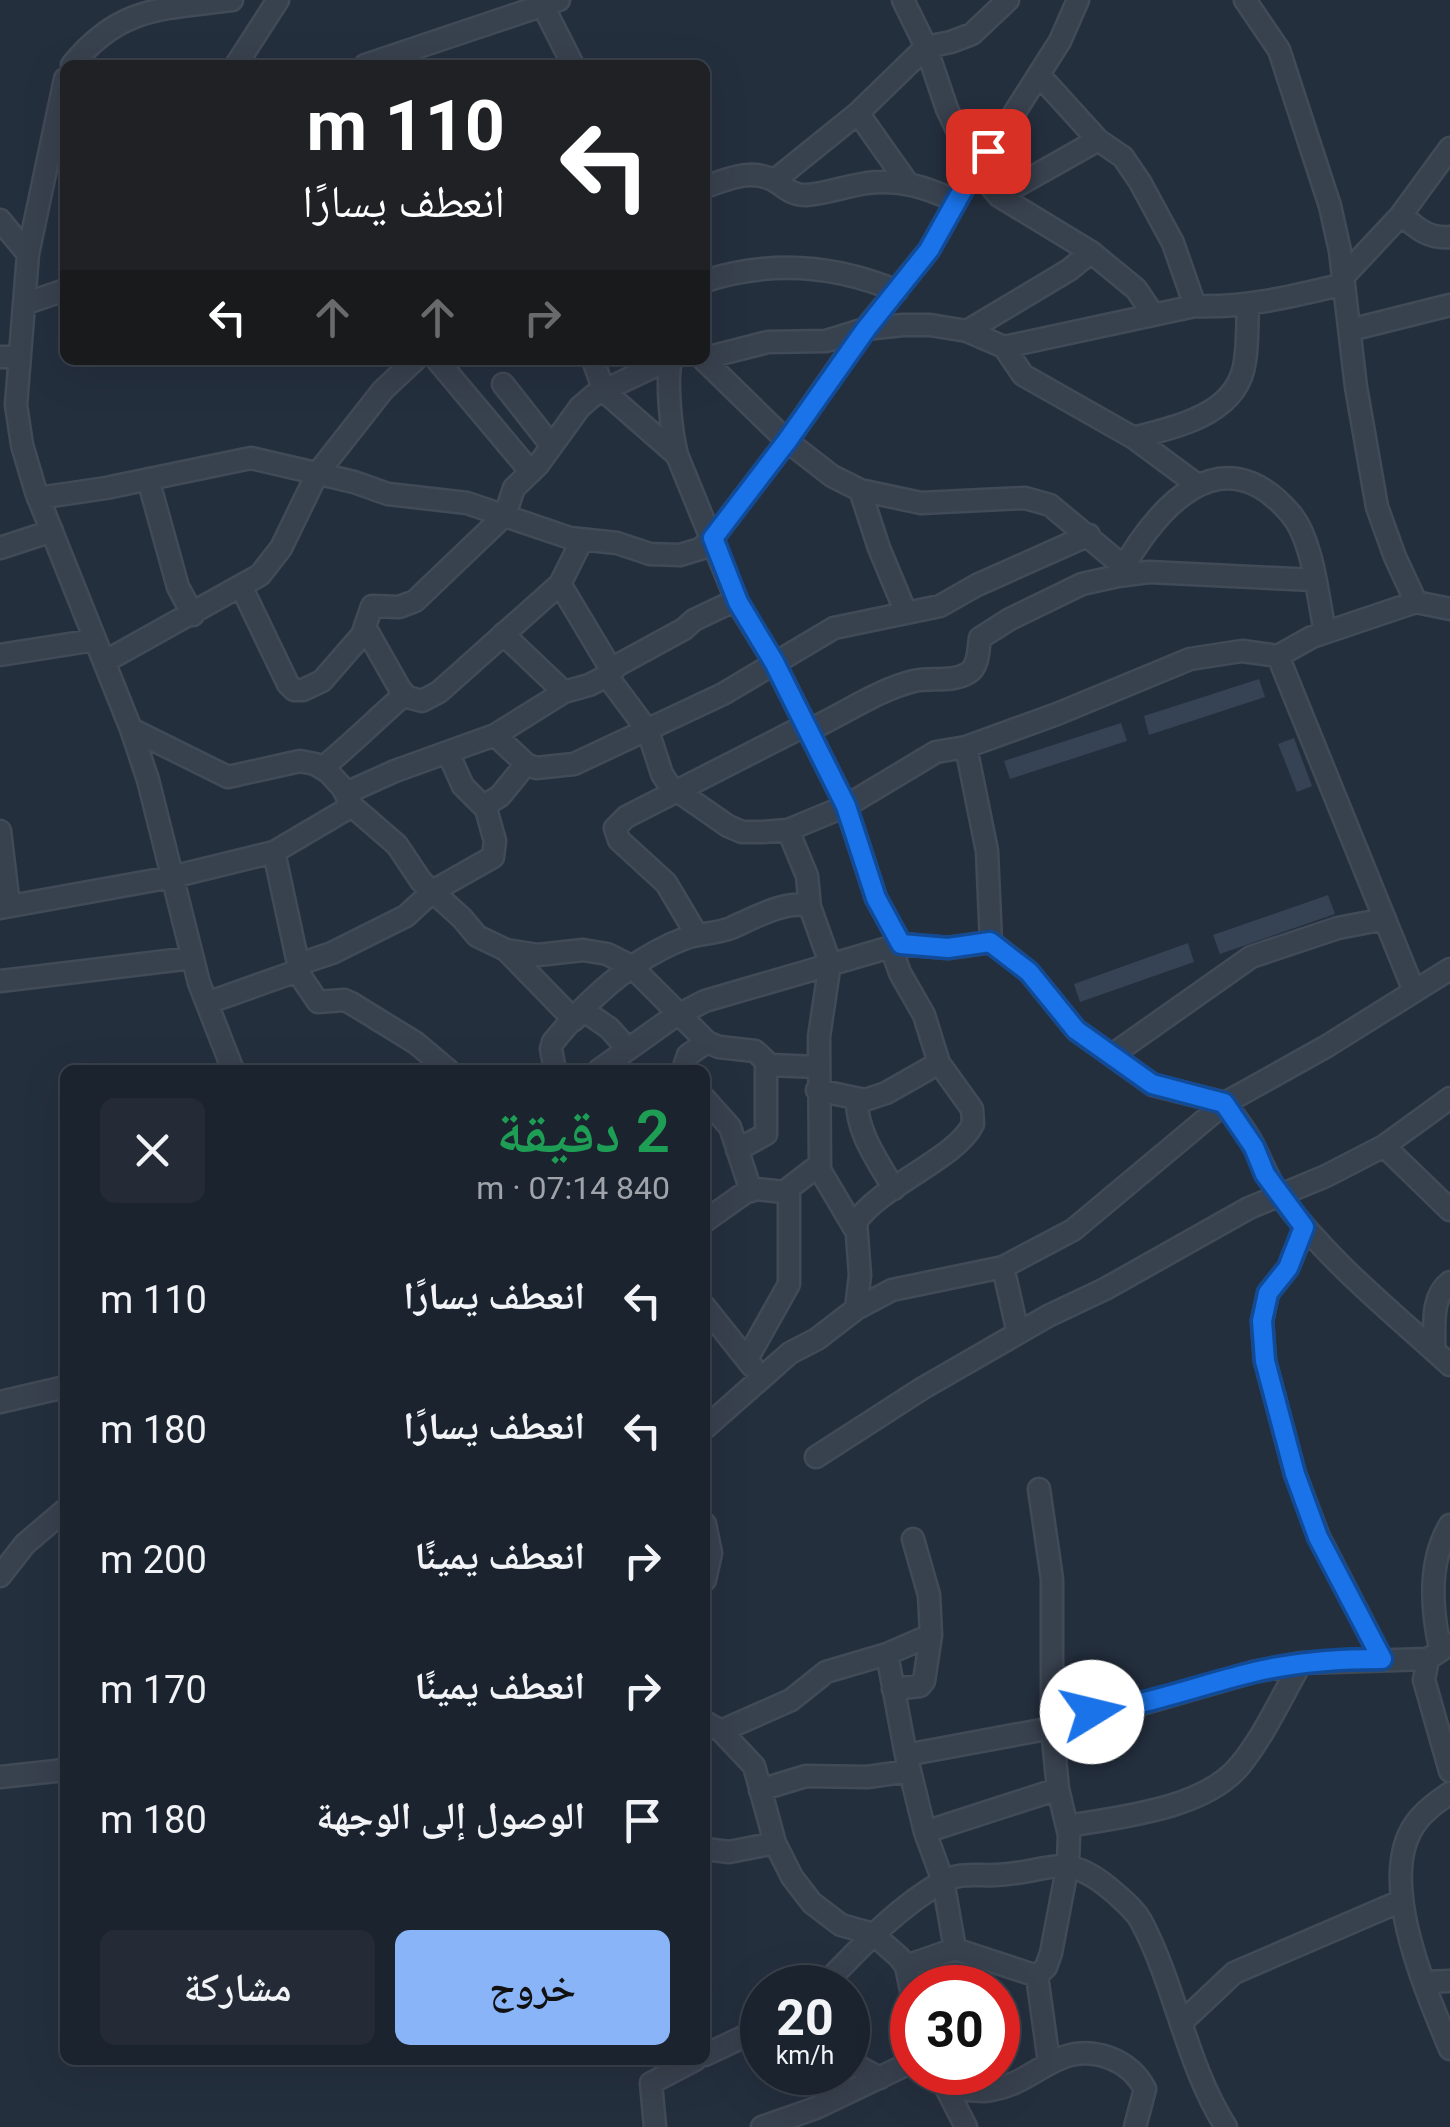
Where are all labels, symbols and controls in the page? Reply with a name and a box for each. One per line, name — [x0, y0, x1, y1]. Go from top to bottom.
text: 110 m — [306, 85, 505, 167]
icon: left — [540, 100, 670, 230]
pin — [946, 109, 1031, 194]
icon: arrive — [961, 124, 1016, 179]
text: انعطف يسارًا — [302, 175, 505, 228]
icon: left — [200, 290, 255, 345]
icon: ahead — [305, 290, 360, 345]
icon: ahead — [410, 290, 465, 345]
icon: right — [515, 290, 570, 345]
text: 2 دقيقة — [496, 1096, 670, 1167]
button: close — [100, 1098, 205, 1203]
text: 840 m · 07:14 — [476, 1169, 670, 1207]
icon: left — [615, 1273, 670, 1328]
text: انعطف يسارًا — [403, 1274, 585, 1318]
text: 110 m — [100, 1278, 207, 1322]
icon: left — [615, 1403, 670, 1458]
text: انعطف يسارًا — [403, 1404, 585, 1448]
text: 180 m — [100, 1408, 207, 1452]
icon: right — [615, 1533, 670, 1588]
text: انعطف يمينًا — [414, 1534, 585, 1578]
text: 200 m — [100, 1538, 207, 1582]
position arrow — [1040, 1660, 1144, 1764]
icon: right — [615, 1663, 670, 1718]
text: انعطف يمينًا — [414, 1664, 585, 1708]
text: 170 m — [100, 1668, 207, 1712]
icon: arrive — [615, 1793, 670, 1848]
text: الوصول إلى الوجهة — [316, 1794, 585, 1838]
text: 180 m — [100, 1798, 207, 1842]
button: مشاركة — [100, 1930, 375, 2045]
button: خروج — [395, 1930, 670, 2045]
speed limit sign: 30 — [890, 1965, 1020, 2095]
text: 20 — [776, 1989, 834, 2047]
text: km/h — [776, 2041, 834, 2070]

